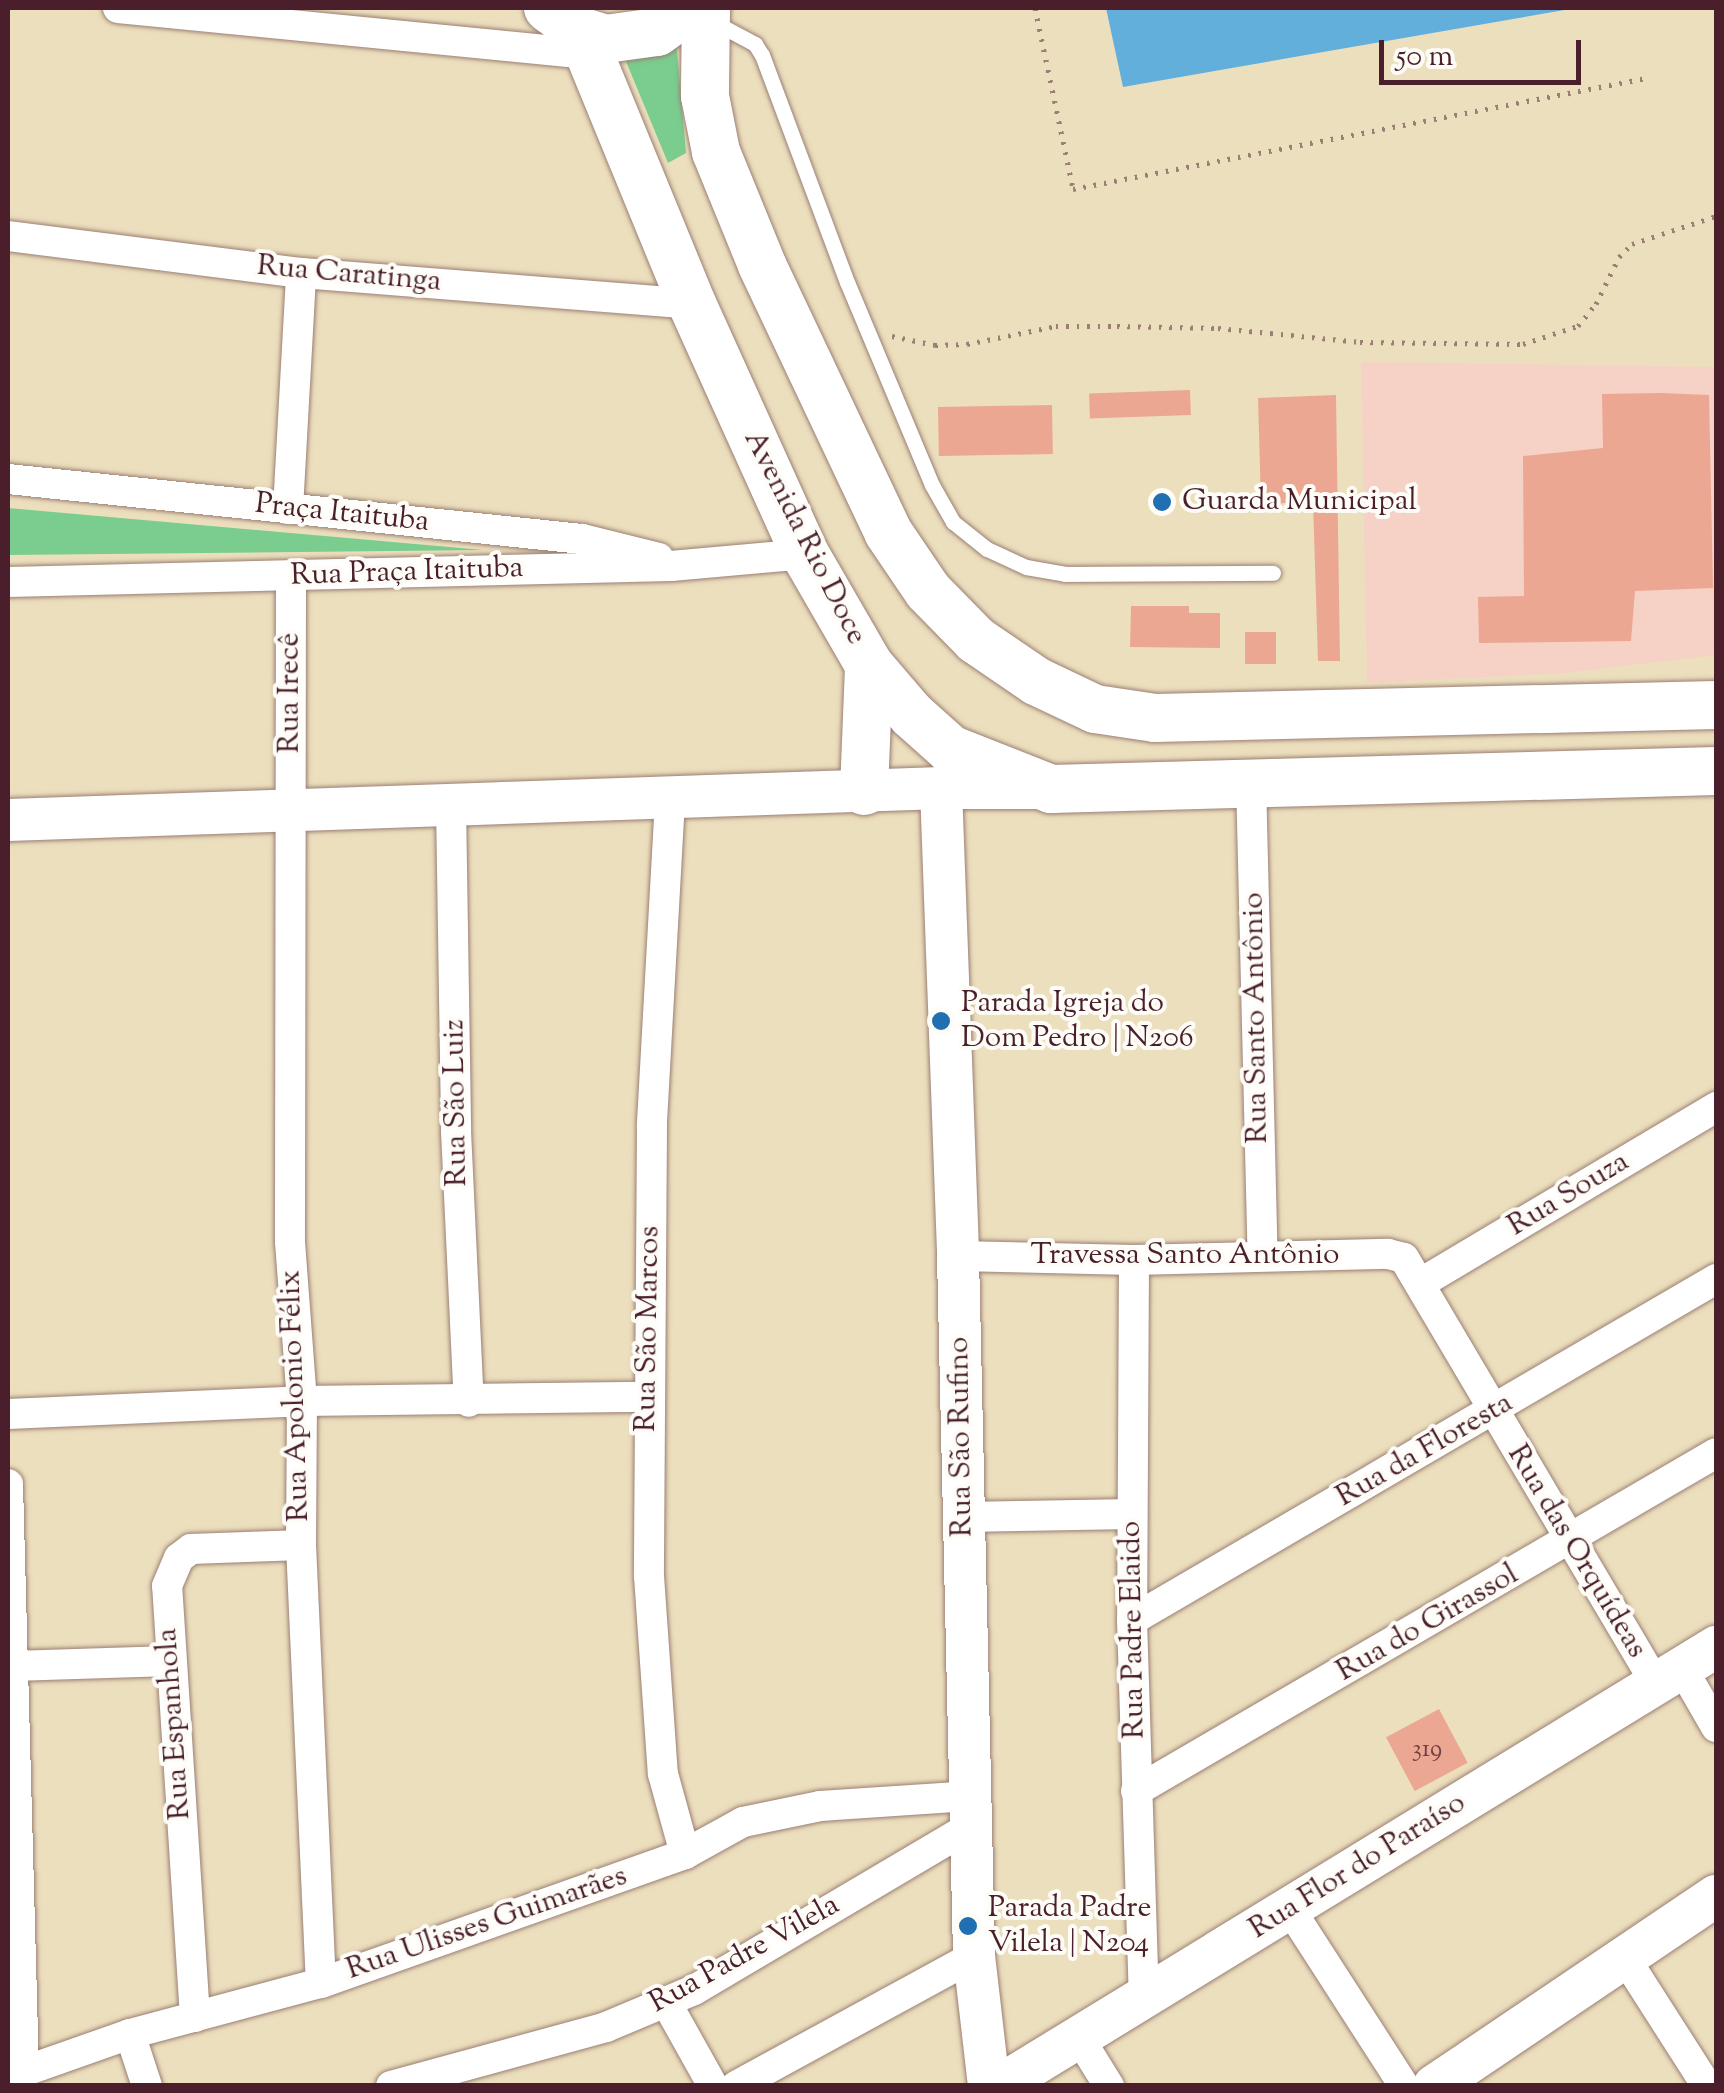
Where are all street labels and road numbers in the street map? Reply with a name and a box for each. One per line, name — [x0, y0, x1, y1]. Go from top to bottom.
street label: Rua Caratinga — [255, 249, 443, 301]
street label: Avenida Rio Doce — [735, 425, 873, 651]
street label: Praça Itaituba — [253, 487, 431, 541]
street label: Rua Praça Itaituba — [290, 551, 524, 595]
street label: Rua Irecê — [273, 633, 309, 753]
street label: Rua Santo Antônio — [1237, 892, 1277, 1144]
street label: Rua São Luiz — [438, 1019, 476, 1187]
street label: Rua Souza — [1502, 1145, 1636, 1245]
street label: Rua São Marcos — [629, 1226, 669, 1432]
street label: Travessa Santo Antônio — [1031, 1238, 1339, 1274]
street label: Rua Apolonio Félix — [274, 1270, 318, 1522]
street label: Rua São Rufino — [942, 1337, 982, 1537]
street label: Rua da Floresta — [1330, 1386, 1520, 1516]
street label: Rua das Orquídeas — [1498, 1439, 1654, 1665]
street label: Rua Padre Elaido — [1114, 1521, 1154, 1739]
street label: Rua do Girassol — [1331, 1557, 1525, 1691]
street label: Rua Espanhola — [150, 1627, 200, 1821]
street label: Rua Flor do Paraíso — [1243, 1786, 1473, 1948]
street label: Rua Ulisses Guimarães — [342, 1859, 632, 1989]
street label: Rua Padre Vilela — [644, 1888, 846, 2022]

